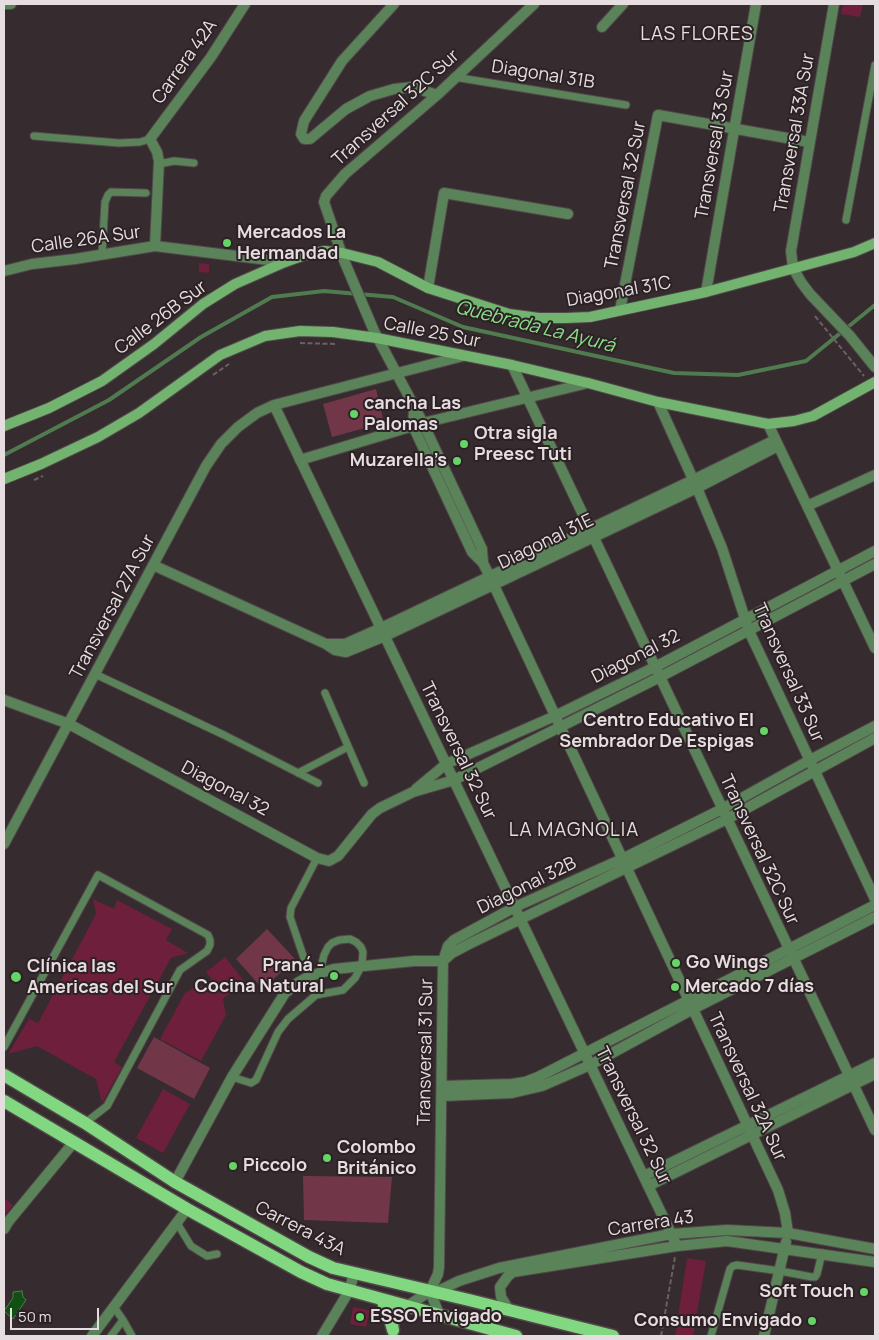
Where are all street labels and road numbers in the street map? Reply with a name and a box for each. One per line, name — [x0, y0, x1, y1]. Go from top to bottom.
street label: Carrera 42A — [148, 16, 222, 108]
street label: Transversal 32C Sur — [328, 45, 464, 171]
street label: Transversal 33A Sur — [770, 52, 820, 214]
street label: Diagonal 31B — [490, 56, 596, 94]
street label: Transversal 33 Sur — [691, 69, 739, 221]
street label: Transversal 32 Sur — [601, 119, 651, 271]
street label: Calle 26A Sur — [30, 222, 142, 258]
street label: Diagonal 31C — [565, 272, 673, 312]
street label: Calle 26B Sur — [111, 276, 211, 360]
street label: Calle 25 Sur — [382, 313, 482, 353]
street label: Diagonal 31E — [495, 510, 597, 574]
street label: Transversal 27A Sur — [66, 531, 160, 683]
street label: Transversal 33 Sur — [748, 600, 828, 746]
street label: Diagonal 32 — [588, 626, 684, 688]
street label: Transversal 32 Sur — [415, 679, 501, 823]
street label: Diagonal 32 — [177, 757, 273, 821]
street label: Transversal 32C Sur — [715, 771, 803, 929]
street label: Diagonal 32B — [474, 853, 580, 919]
street label: Transversal 31 Sur — [414, 978, 438, 1126]
street label: Transversal 32A Sur — [703, 1009, 791, 1165]
street label: Transversal 32 Sur — [590, 1044, 676, 1188]
street label: Carrera 43A — [251, 1197, 349, 1261]
street label: Carrera 43 — [607, 1207, 695, 1241]

